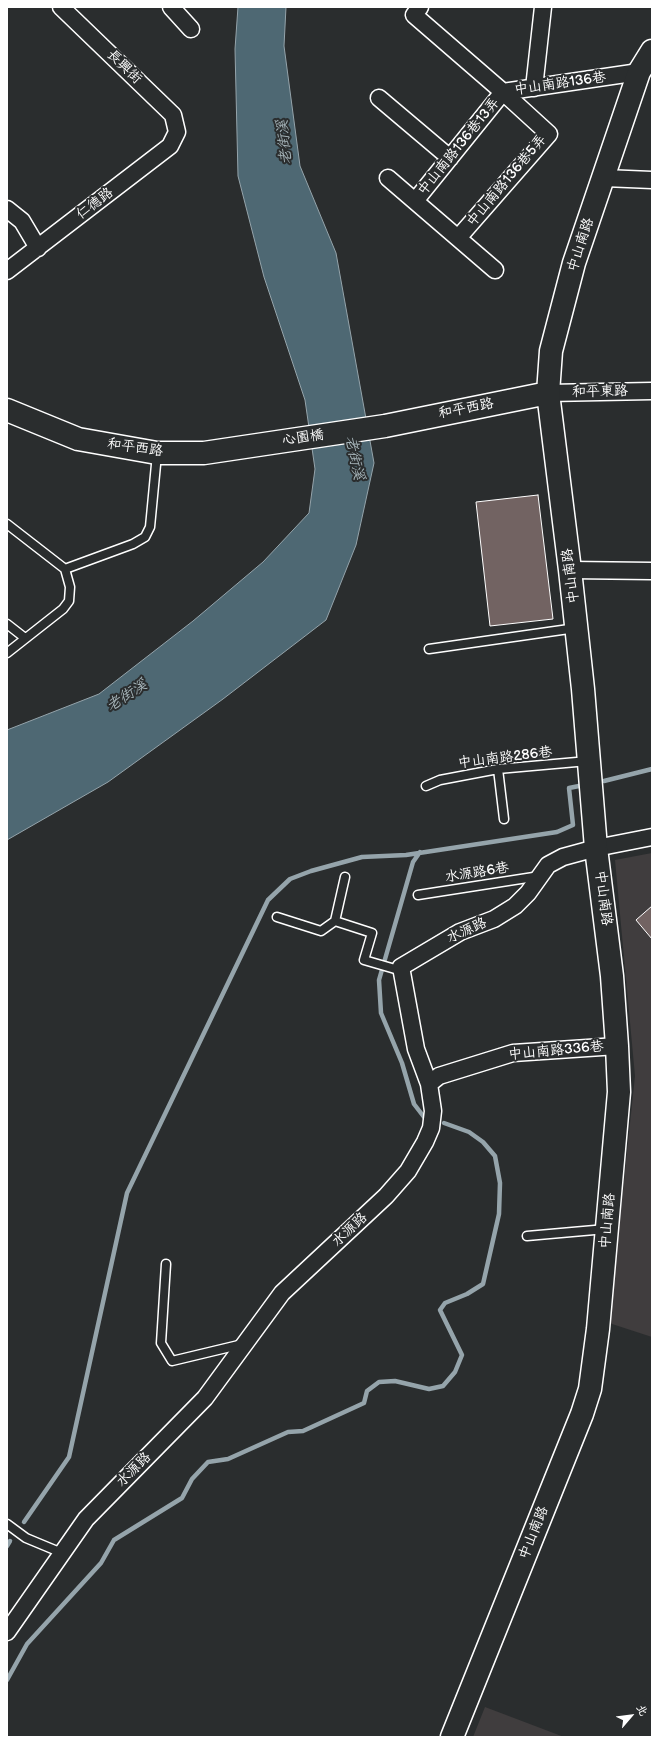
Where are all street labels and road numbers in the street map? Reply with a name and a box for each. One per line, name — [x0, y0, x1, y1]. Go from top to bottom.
street label: 長興街 — [103, 46, 145, 88]
street label: 中山南路136巷 — [513, 69, 607, 99]
street label: 中山南路136巷13弄 — [415, 95, 503, 199]
street label: 中山南路136巷5弄 — [464, 132, 550, 230]
street label: 仁德路 — [73, 185, 117, 223]
street label: 中山南路 — [564, 216, 598, 274]
street label: 和平東路 — [572, 383, 628, 401]
street label: 和平西路 — [437, 395, 495, 423]
street label: 心園橋 — [281, 427, 325, 449]
street label: 和平西路 — [106, 436, 164, 460]
street label: 中山南路 — [559, 547, 583, 605]
street label: 中山南路286巷 — [457, 744, 553, 772]
street label: 水源路6巷 — [444, 860, 510, 886]
street label: 中山南路 — [591, 869, 615, 927]
street label: 水源路 — [444, 915, 490, 947]
street label: 中山南路336巷 — [508, 1038, 604, 1064]
street label: 中山南路 — [597, 1192, 619, 1250]
street label: 水源路 — [329, 1210, 371, 1250]
street label: 水源路 — [113, 1449, 155, 1491]
street label: 中山南路 — [516, 1504, 552, 1562]

